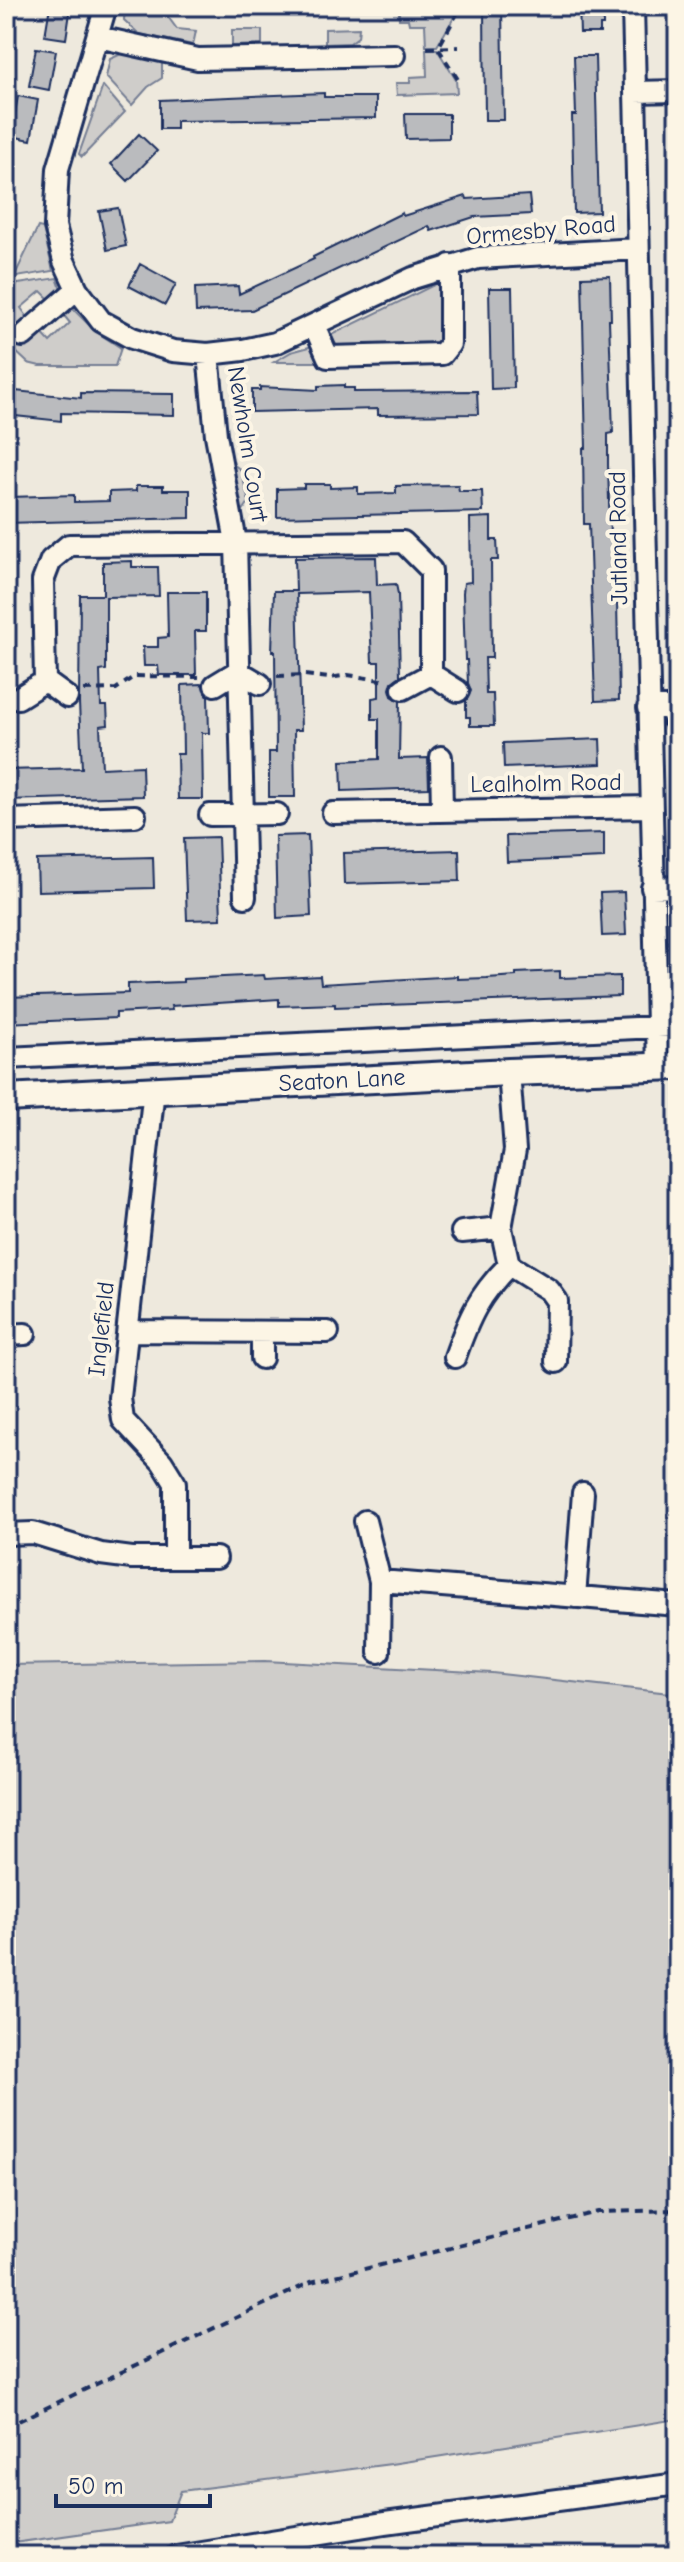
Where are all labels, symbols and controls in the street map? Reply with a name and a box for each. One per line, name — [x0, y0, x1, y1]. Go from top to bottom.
street label: Ormesby Road — [465, 210, 617, 250]
street label: Newholm Court — [222, 364, 274, 525]
street label: Jutland Road — [603, 471, 633, 605]
street label: Lealholm Road — [470, 768, 622, 798]
street label: Seaton Lane — [278, 1063, 406, 1097]
street label: Inglefield — [82, 1280, 120, 1378]
scale bar — [56, 2458, 210, 2508]
text: 50 m — [68, 2472, 124, 2500]

